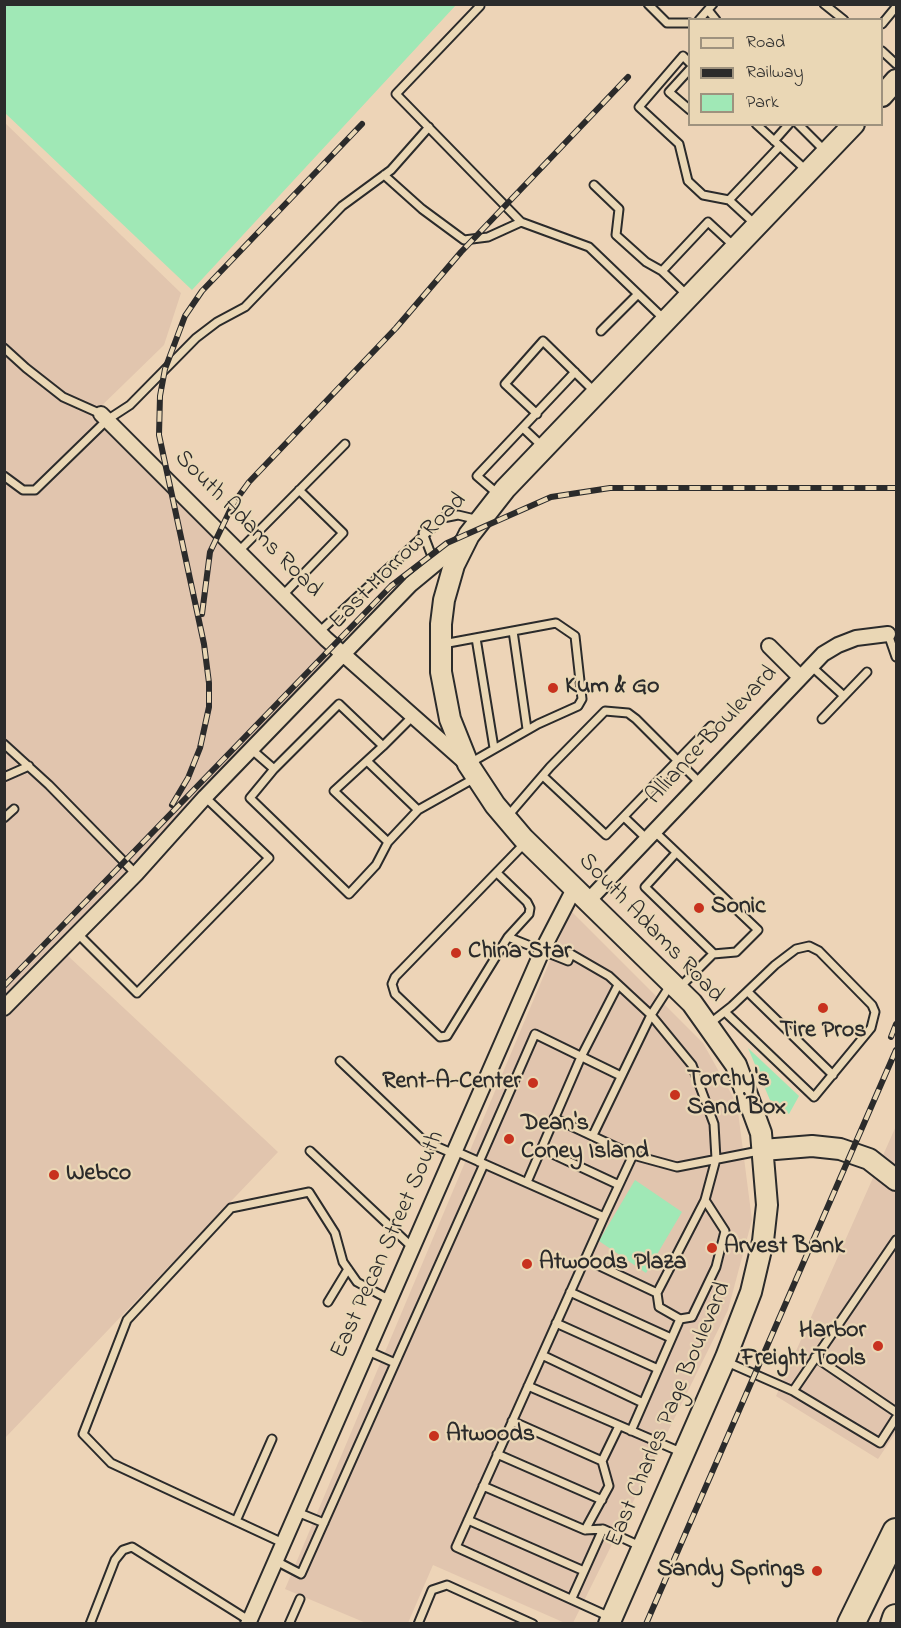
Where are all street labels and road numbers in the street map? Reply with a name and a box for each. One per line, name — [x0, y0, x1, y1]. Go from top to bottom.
street label: South Adams Road — [167, 445, 327, 605]
street label: East Morrow Road — [324, 487, 474, 637]
street label: Alliance Boulevard — [641, 661, 785, 811]
street label: South Adams Road — [571, 848, 729, 1010]
street label: East Pecan Street South — [326, 1127, 452, 1363]
street label: East Charles Page Boulevard — [601, 1278, 739, 1552]

